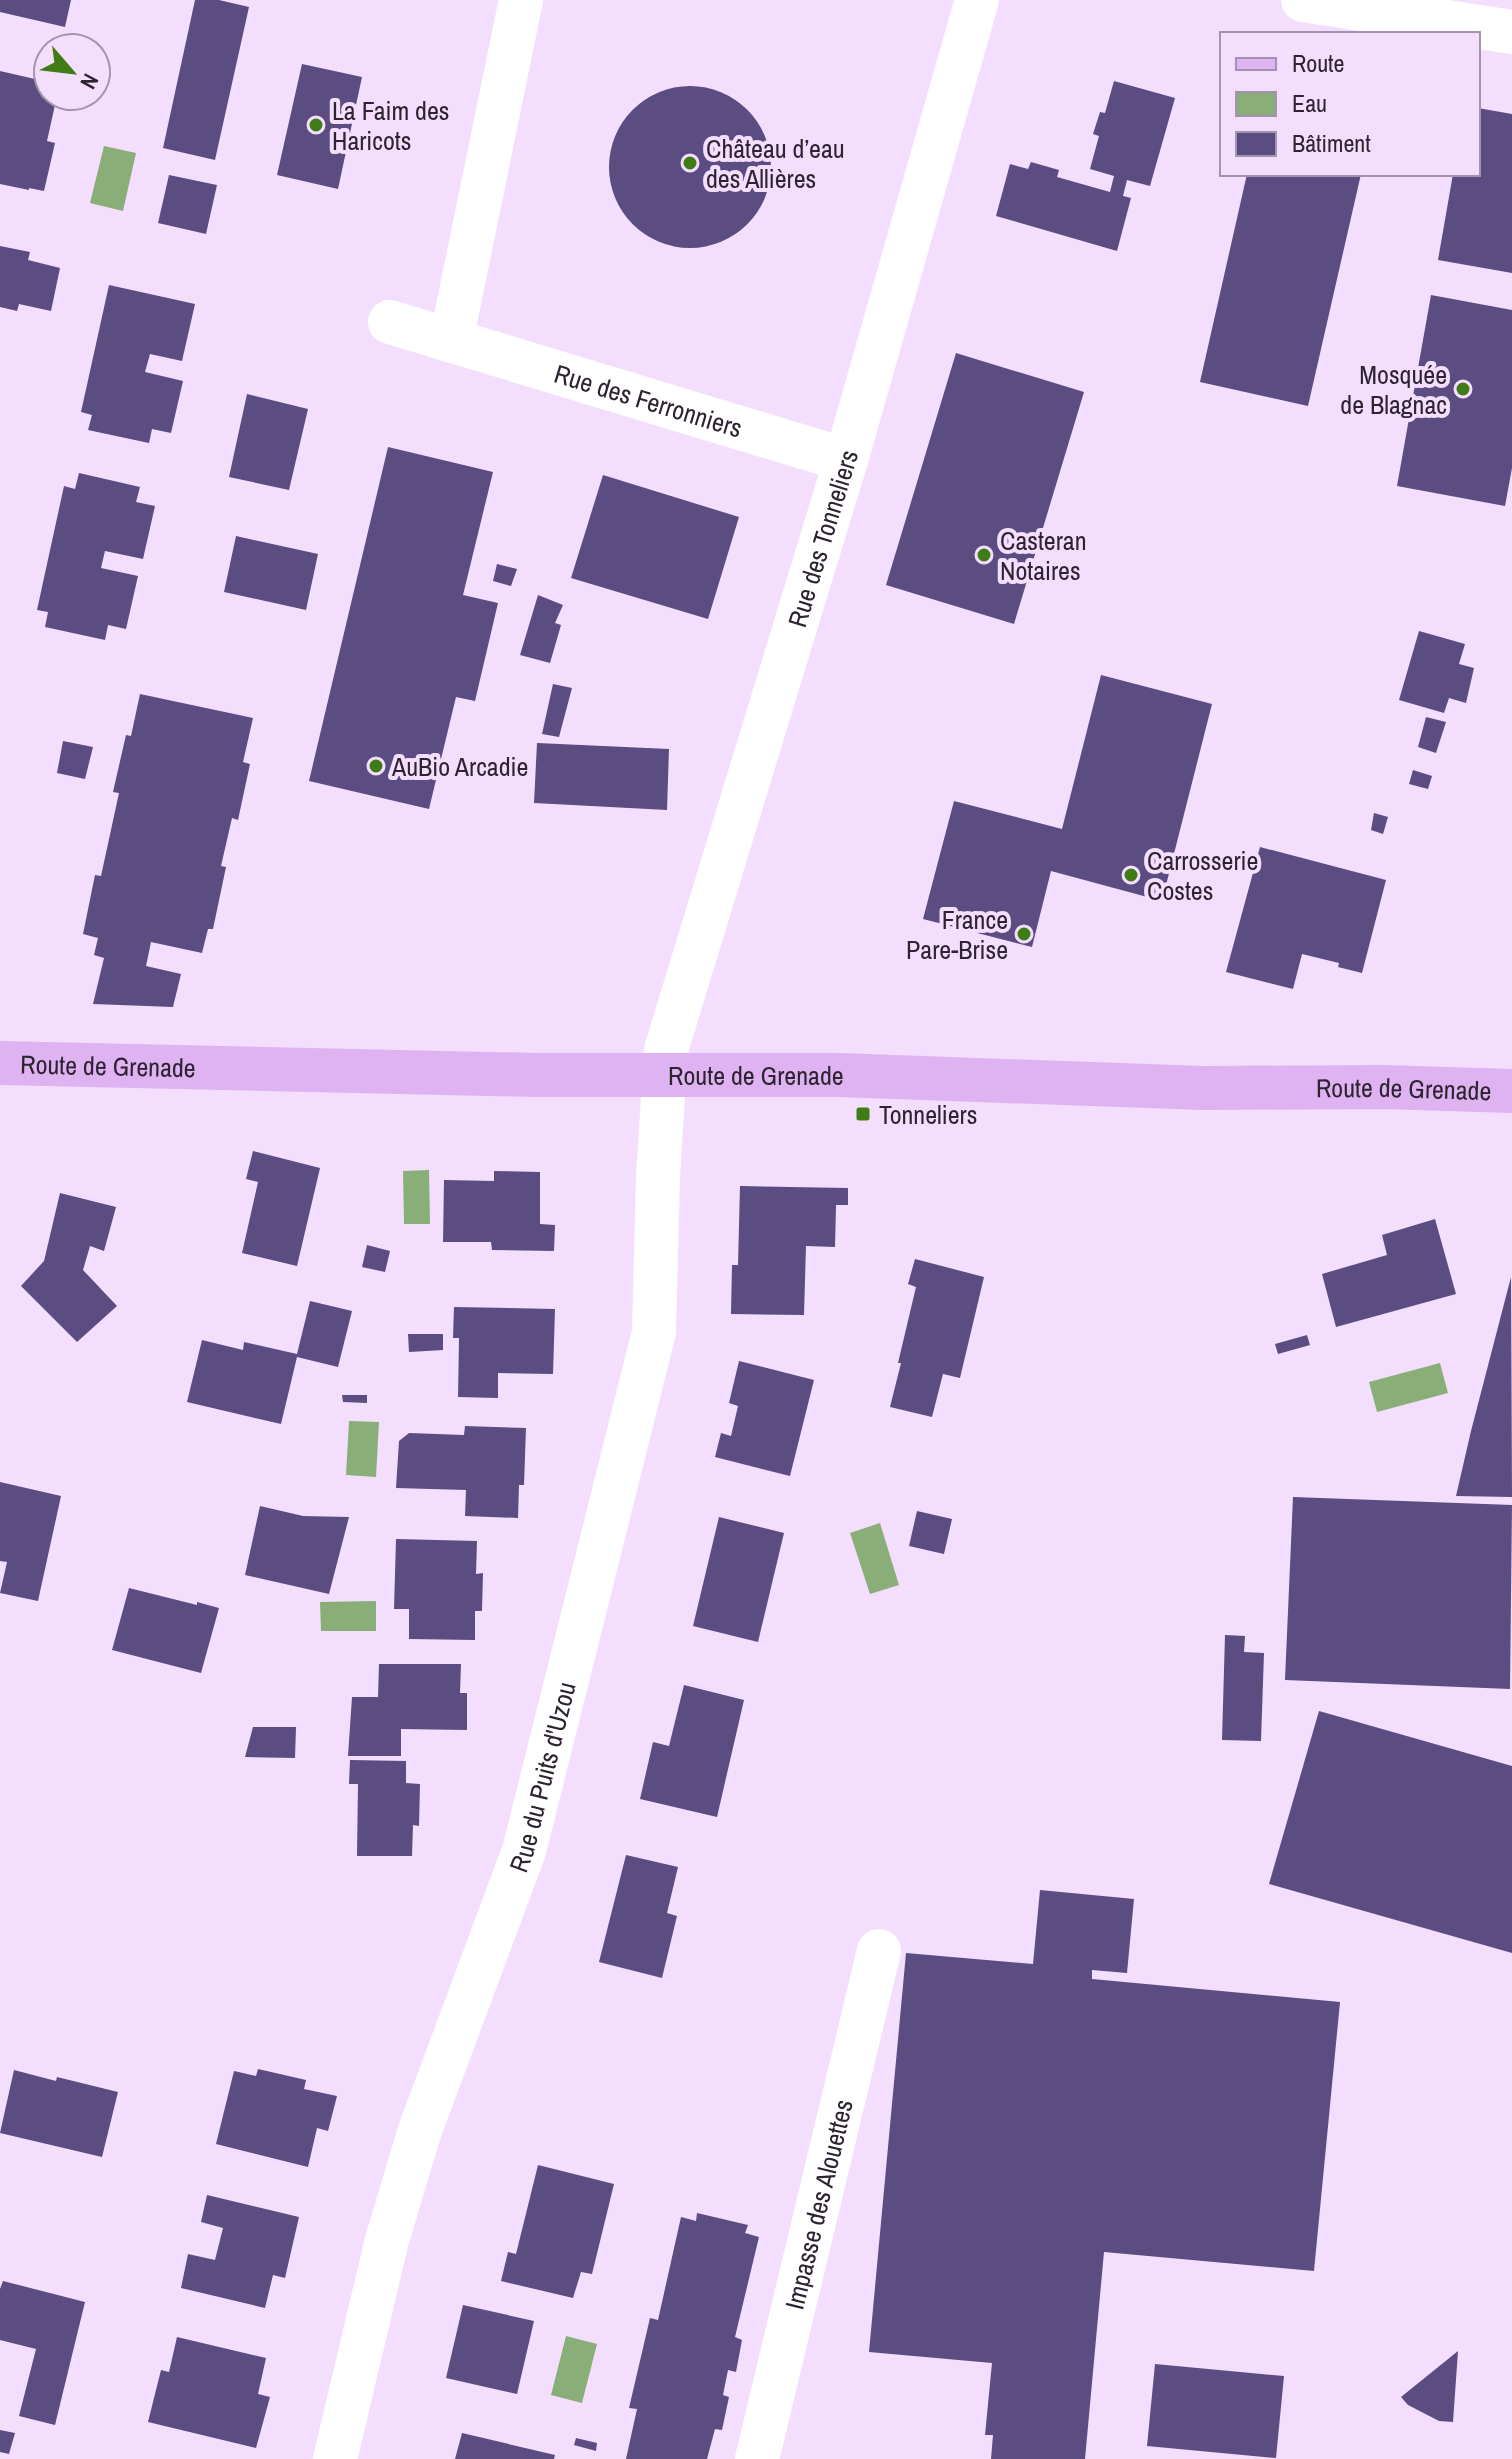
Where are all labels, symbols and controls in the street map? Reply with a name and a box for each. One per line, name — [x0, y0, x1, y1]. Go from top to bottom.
north arrow — [32, 32, 112, 112]
legend — [1220, 32, 1480, 176]
text: Route — [1292, 47, 1345, 79]
text: N — [73, 69, 106, 94]
text: Eau — [1292, 87, 1327, 119]
place label: La Faim des Haricots — [332, 93, 449, 158]
marker: La Faim des Haricots — [307, 116, 325, 134]
text: Bâtiment — [1292, 127, 1371, 159]
place label: Château d’eau des Allières — [706, 131, 845, 196]
marker: Château d’eau des Allières — [681, 154, 699, 172]
street label: Rue des Ferronniers — [550, 355, 747, 445]
place label: Mosquée de Blagnac — [1340, 357, 1447, 422]
marker: Mosquée de Blagnac — [1454, 380, 1472, 398]
street label: Rue des Tonneliers — [779, 446, 866, 631]
place label: Casteran Notaires — [1000, 523, 1087, 588]
marker: Casteran Notaires — [975, 546, 993, 564]
place label: AuBio Arcadie — [391, 749, 528, 784]
marker: AuBio Arcadie — [367, 757, 385, 775]
place label: Carrosserie Costes — [1147, 843, 1258, 908]
marker: Carrosserie Costes — [1122, 866, 1140, 884]
place label: France Pare-Brise — [906, 902, 1008, 967]
marker: France Pare-Brise — [1015, 925, 1033, 943]
street label: Route de Grenade — [20, 1046, 196, 1085]
street label: Route de Grenade — [668, 1058, 844, 1093]
street label: Route de Grenade — [1316, 1069, 1492, 1108]
place label: Tonneliers — [879, 1097, 977, 1132]
marker: Tonneliers — [854, 1105, 872, 1123]
street label: Rue du Puits d'Uzou — [500, 1678, 583, 1877]
street label: Impasse des Alouettes — [776, 2096, 860, 2313]

